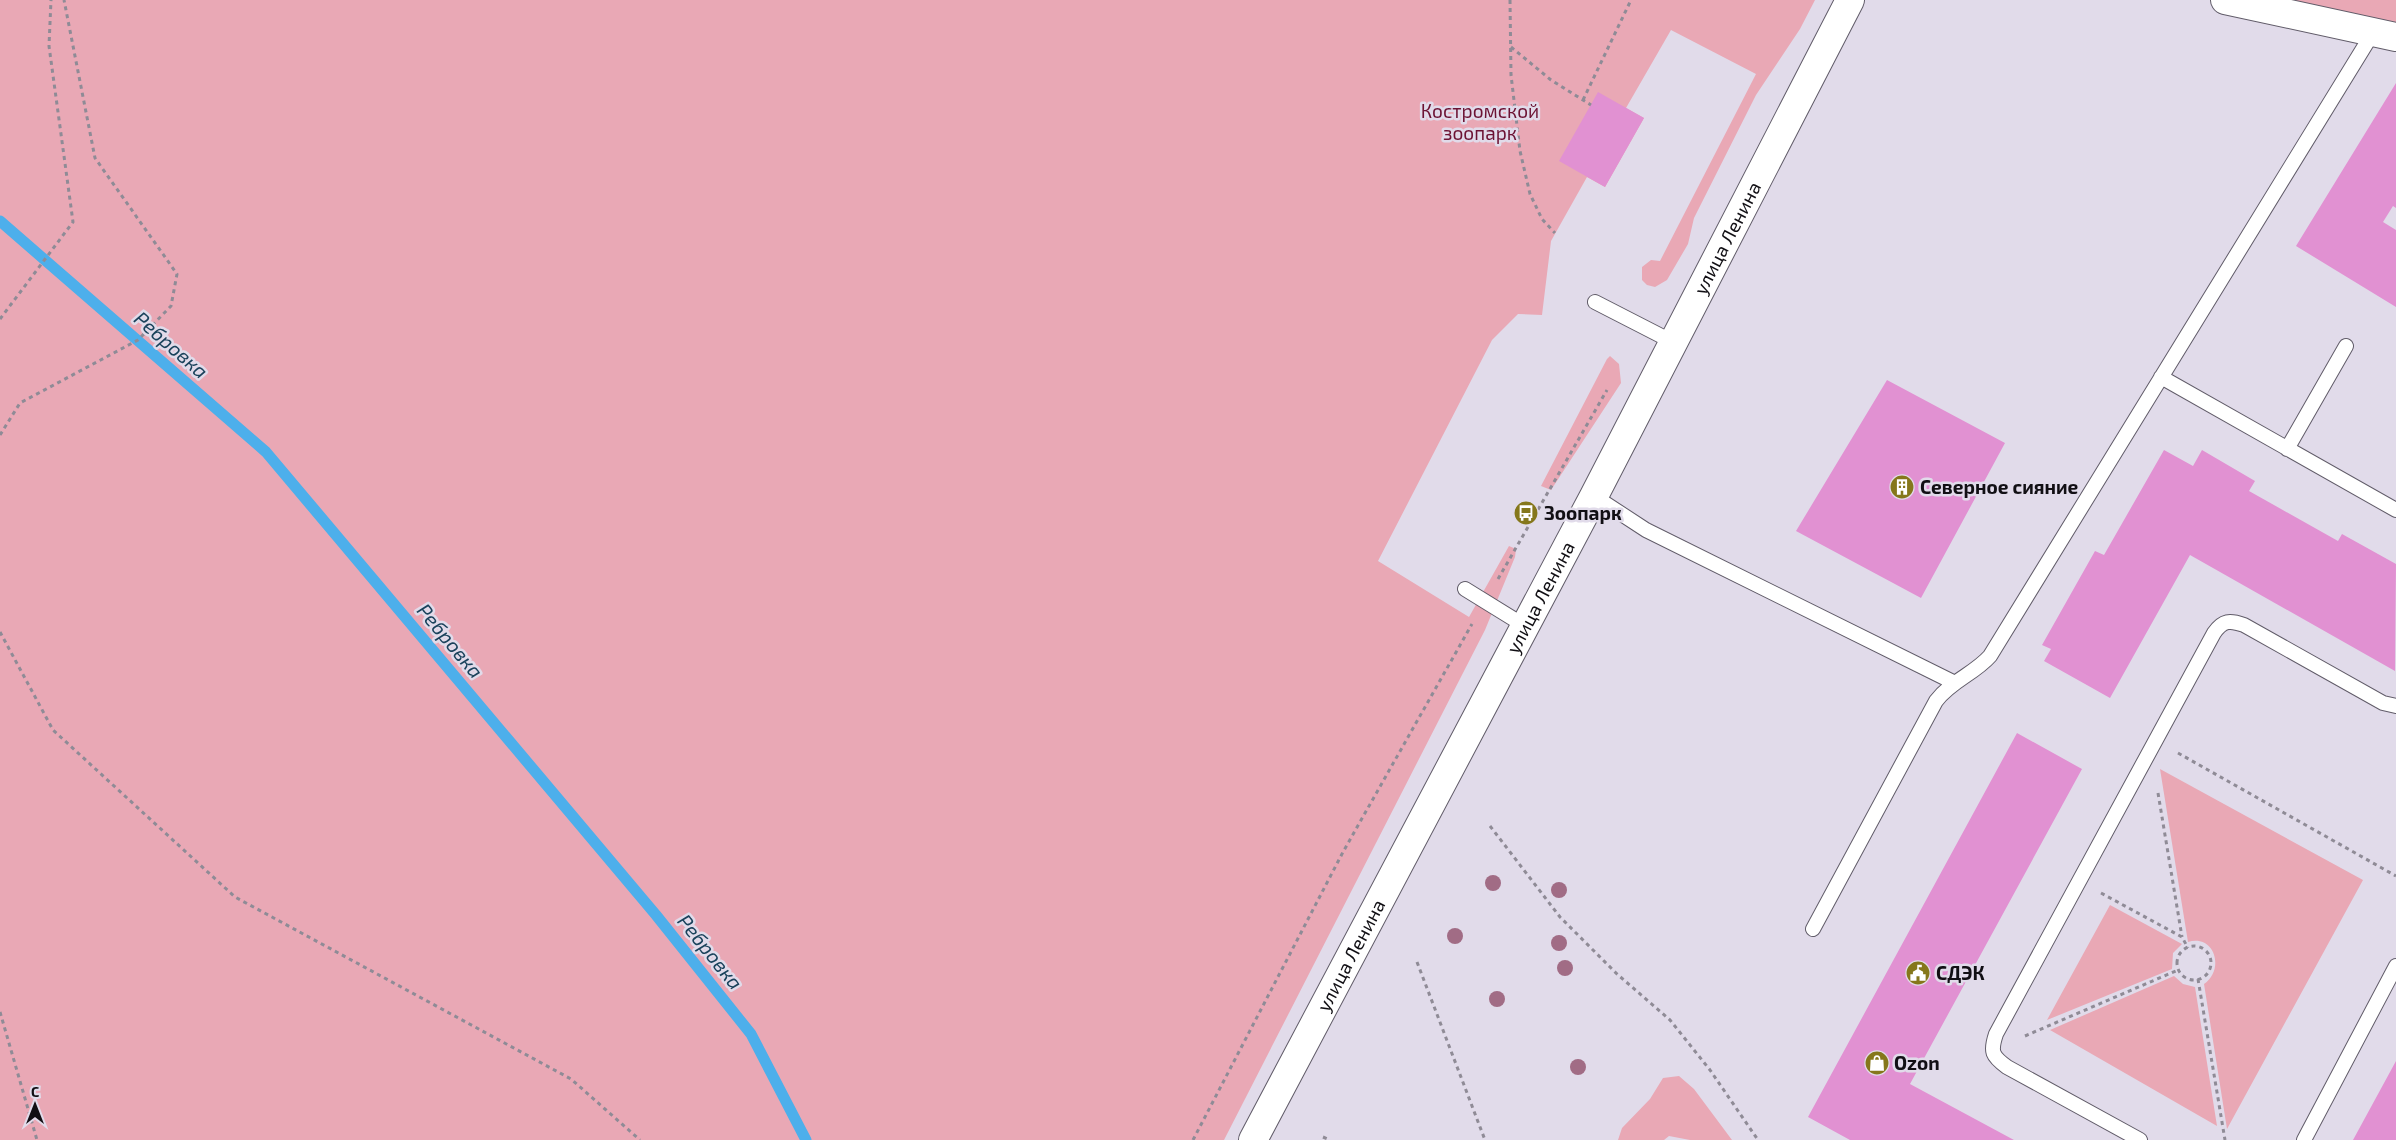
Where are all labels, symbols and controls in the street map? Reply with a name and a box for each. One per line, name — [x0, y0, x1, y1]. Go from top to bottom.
park label: Костромской зоопарк — [1421, 99, 1539, 144]
street label: улица Ленина — [1688, 178, 1765, 299]
water label: Ребровка — [130, 306, 213, 383]
building icon: Северное сияние — [1889, 474, 1915, 500]
place label: Северное сияние — [1920, 475, 2079, 498]
bus stop icon: Зоопарк — [1513, 500, 1539, 526]
place label: Зоопарк — [1544, 501, 1622, 524]
street label: улица Ленина — [1501, 537, 1579, 658]
water label: Ребровка — [413, 598, 489, 682]
street label: улица Ленина — [1311, 895, 1389, 1016]
water label: Ребровка — [673, 909, 748, 994]
public building icon: СДЭК — [1905, 960, 1931, 986]
place label: СДЭК — [1936, 961, 1985, 984]
shop icon: Ozon — [1864, 1050, 1890, 1076]
place label: Ozon — [1894, 1051, 1940, 1074]
north arrow — [10, 1080, 60, 1130]
text: С — [31, 1083, 39, 1100]

